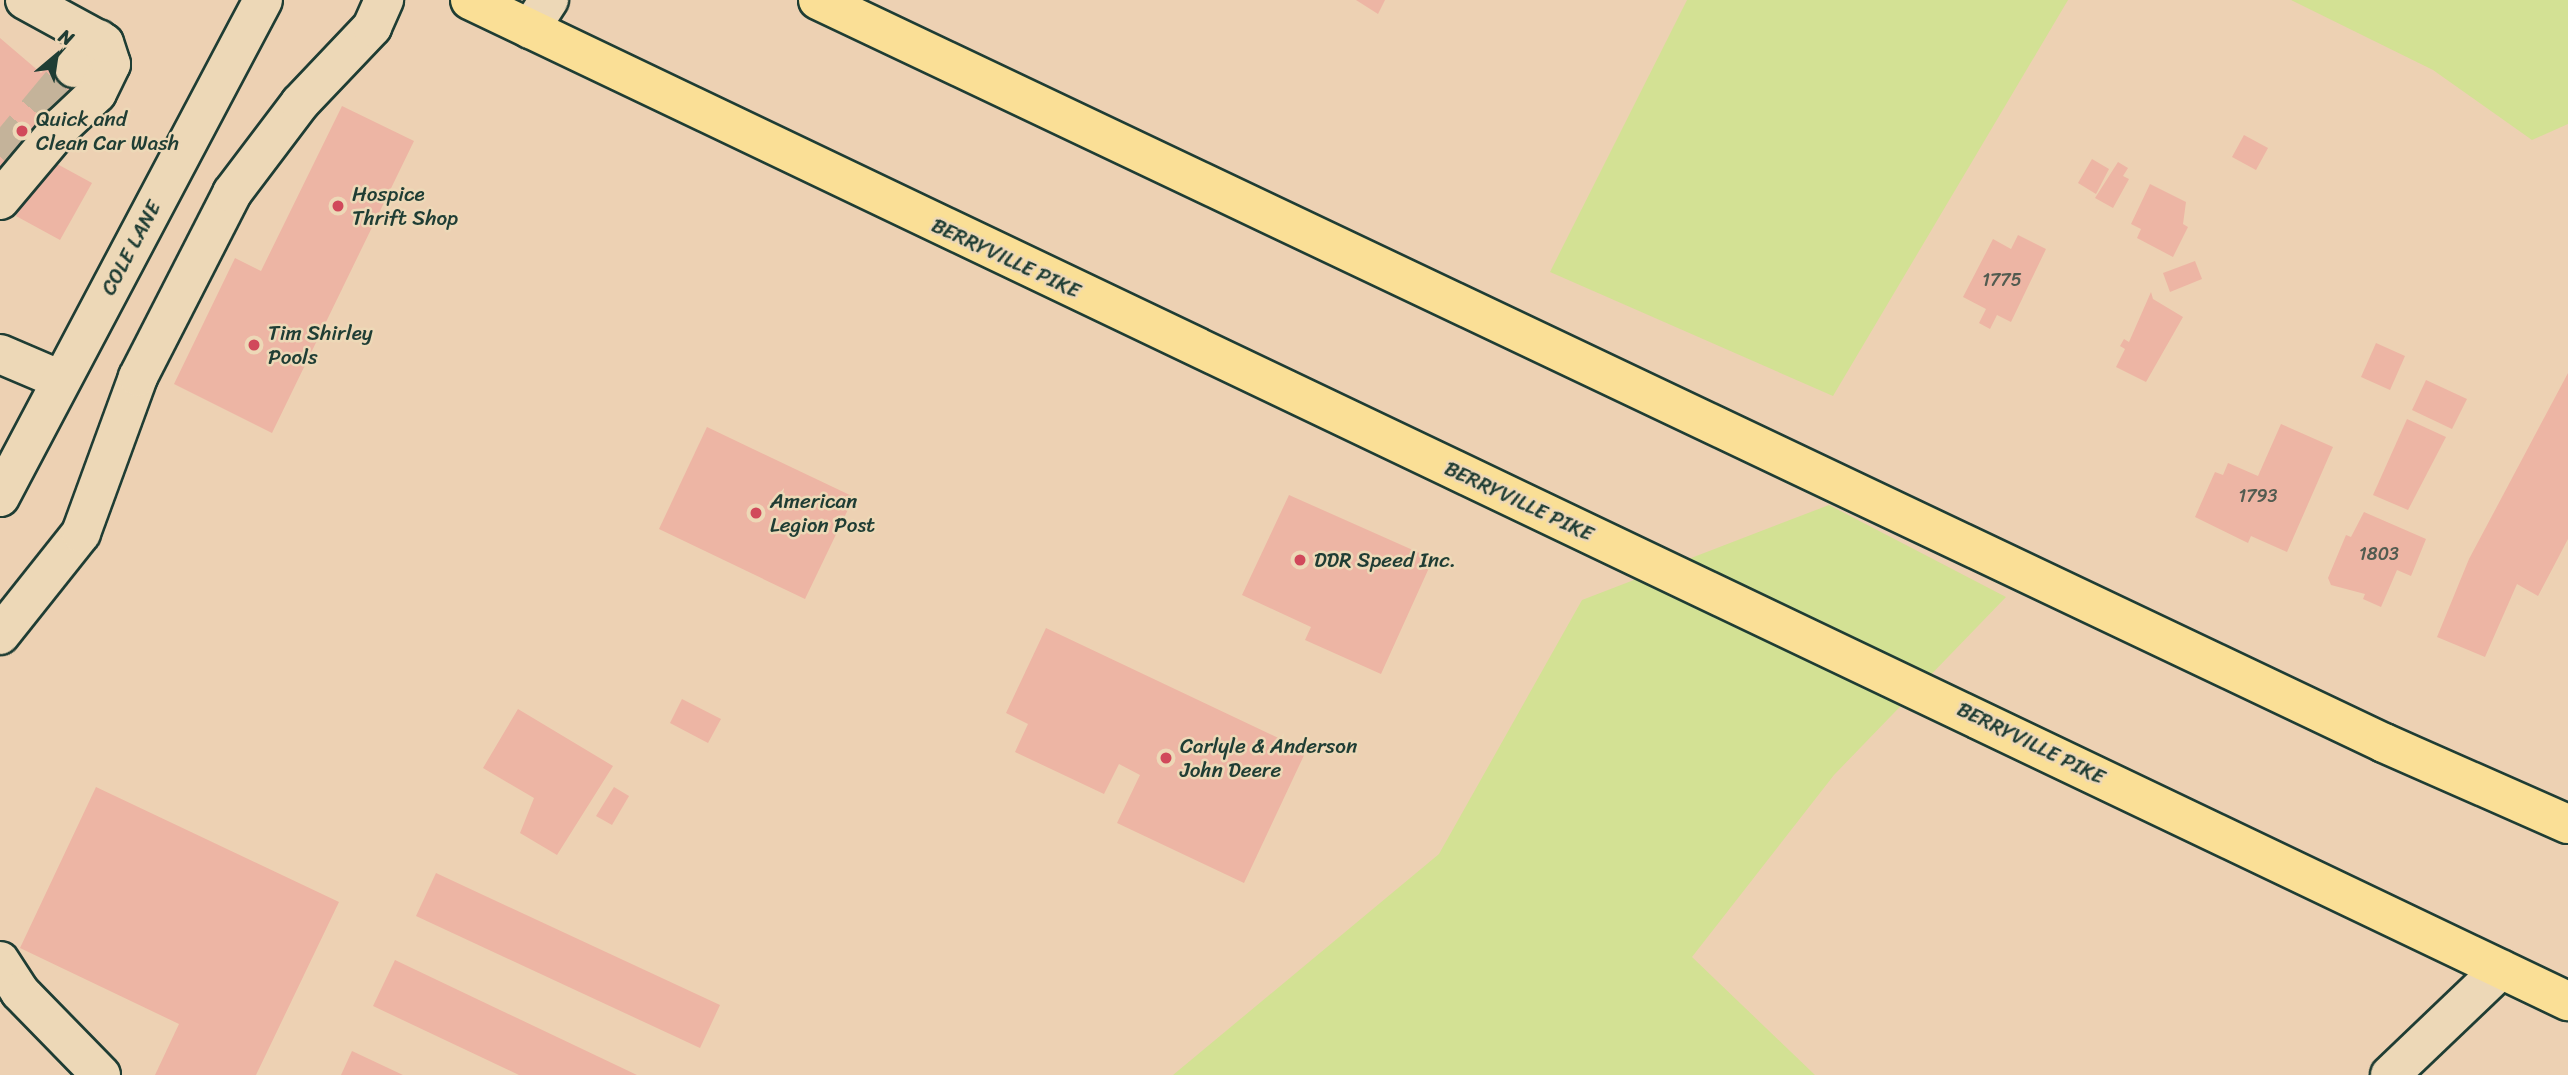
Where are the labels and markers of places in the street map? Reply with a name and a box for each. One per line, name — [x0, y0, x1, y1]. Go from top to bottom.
place label: Quick and Clean Car Wash — [36, 106, 178, 156]
marker: Quick and Clean Car Wash — [14, 123, 30, 139]
place label: Hospice Thrift Shop — [352, 181, 458, 231]
marker: Hospice Thrift Shop — [330, 198, 346, 214]
place label: Tim Shirley Pools — [268, 320, 373, 370]
marker: Tim Shirley Pools — [246, 337, 262, 353]
place label: American Legion Post — [770, 488, 876, 538]
marker: American Legion Post — [748, 505, 764, 521]
place label: DDR Speed Inc. — [1314, 547, 1456, 573]
marker: DDR Speed Inc. — [1292, 552, 1308, 568]
place label: Carlyle & Anderson John Deere — [1180, 733, 1357, 783]
marker: Carlyle & Anderson John Deere — [1158, 750, 1174, 766]

